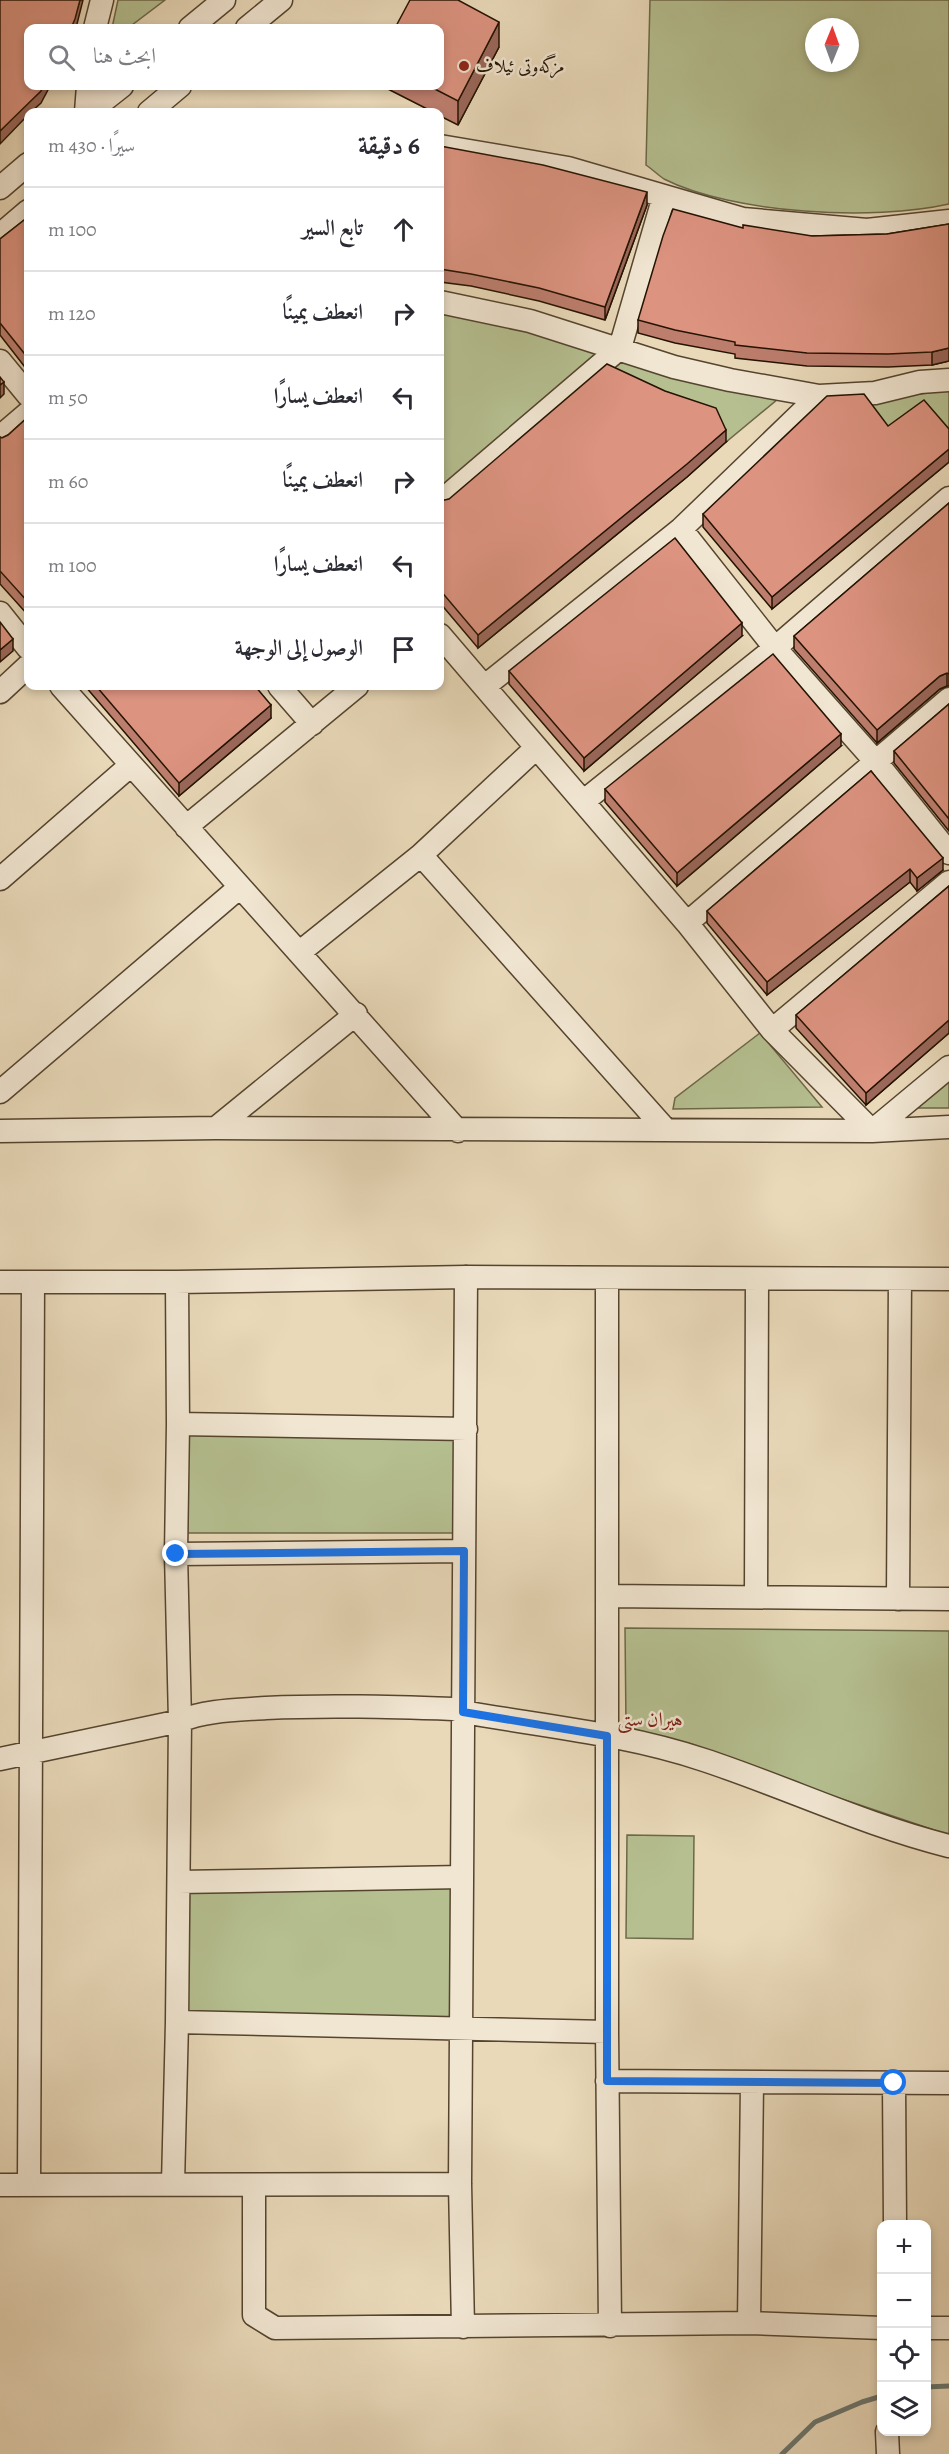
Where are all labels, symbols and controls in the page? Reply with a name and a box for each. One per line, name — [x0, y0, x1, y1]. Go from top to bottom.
north arrow — [805, 18, 859, 72]
search box — [24, 24, 444, 90]
icon: search — [45, 41, 78, 74]
text: ابحث هنا — [93, 41, 156, 71]
place label: مزگەوتی ئیلاف — [476, 53, 564, 79]
marker: مزگەوتی ئیلاف — [457, 59, 471, 73]
text: 6 دقيقة — [358, 128, 420, 163]
text: سيرًا · 430 m — [48, 132, 135, 159]
text: تابع السير — [302, 213, 363, 243]
icon: ahead — [387, 213, 420, 246]
text: 100 m — [48, 216, 97, 243]
text: انعطف يمينًا — [283, 297, 363, 327]
icon: right — [387, 297, 420, 330]
text: 120 m — [48, 300, 96, 327]
text: انعطف يسارًا — [274, 381, 363, 411]
icon: left — [387, 381, 420, 414]
text: 50 m — [48, 384, 88, 411]
text: انعطف يمينًا — [283, 465, 363, 495]
icon: right — [387, 465, 420, 498]
text: 60 m — [48, 468, 89, 495]
text: انعطف يسارًا — [274, 549, 363, 579]
icon: left — [387, 549, 420, 582]
text: 100 m — [48, 552, 97, 579]
text: الوصول إلى الوجهة — [235, 633, 363, 663]
icon: arrive — [387, 633, 420, 666]
route end — [162, 1540, 188, 1566]
district label: هیران ستی — [617, 1706, 683, 1734]
route start — [880, 2069, 906, 2095]
map controls — [877, 2220, 931, 2436]
button: + — [877, 2220, 931, 2274]
button: − — [877, 2274, 931, 2328]
button: locate — [877, 2328, 931, 2382]
button: layers — [877, 2382, 931, 2436]

